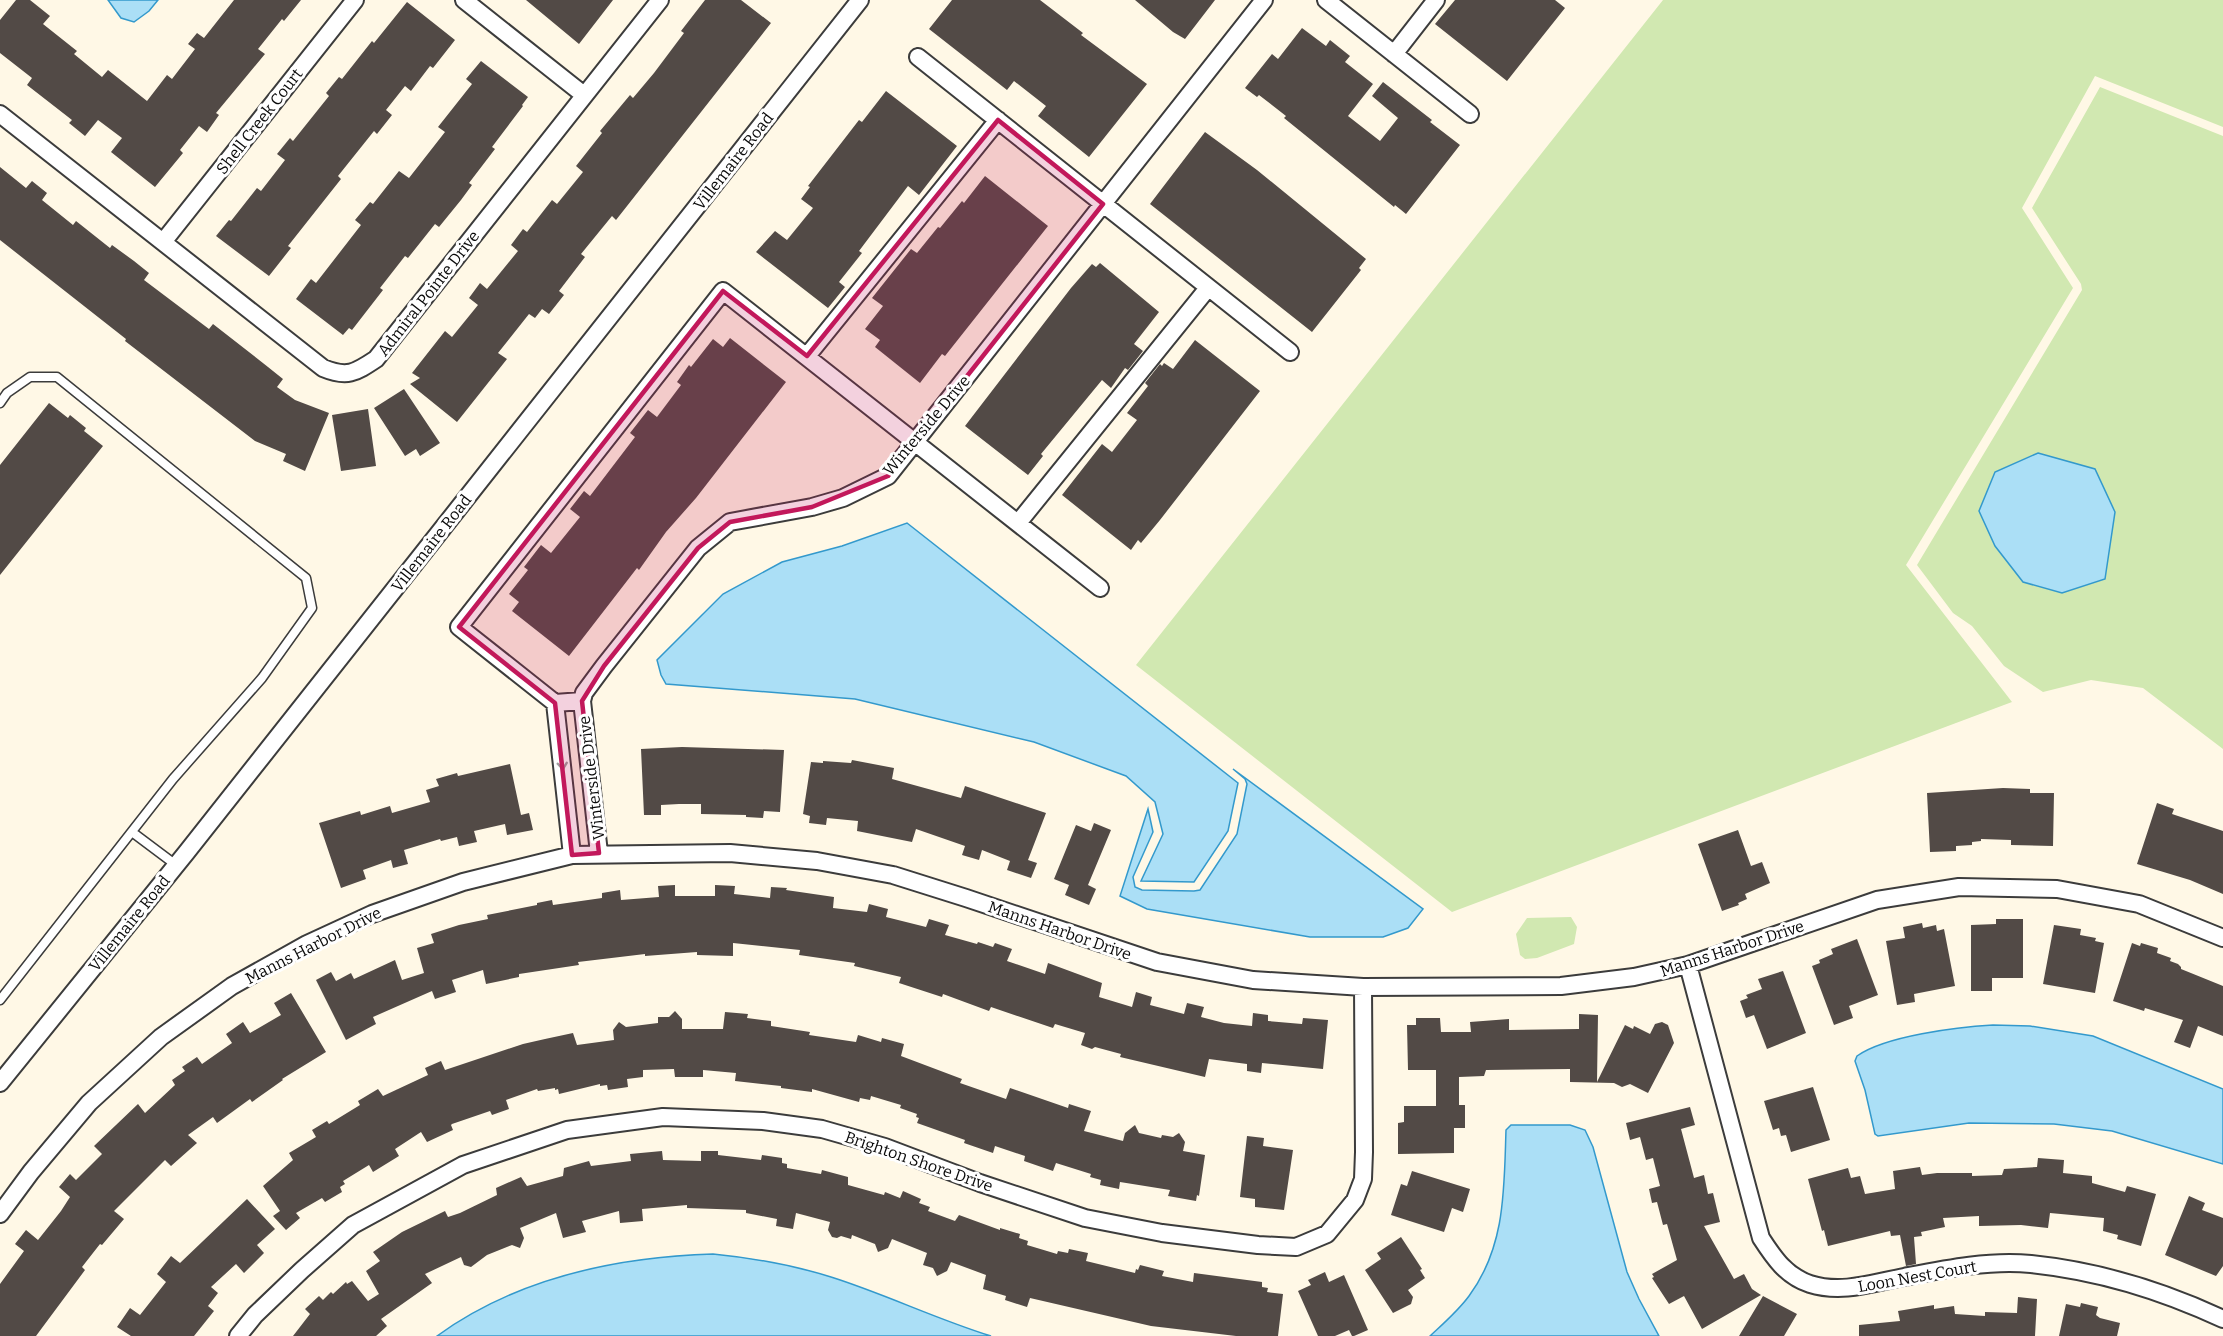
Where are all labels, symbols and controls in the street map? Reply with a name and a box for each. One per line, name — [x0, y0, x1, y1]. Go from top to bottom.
street label: Shell Creek Court — [212, 65, 307, 178]
street label: Villemaire Road — [690, 109, 778, 214]
street label: Admiral Pointe Drive — [373, 227, 483, 360]
street label: Winterside Drive — [879, 371, 974, 479]
street label: Villemaire Road — [388, 491, 476, 596]
street label: Winterside Drive — [574, 715, 609, 841]
one-way arrow — [557, 751, 568, 770]
street label: Villemaire Road — [85, 871, 174, 975]
street label: Manns Harbor Drive — [986, 897, 1134, 964]
street label: Manns Harbor Drive — [242, 903, 384, 988]
street label: Manns Harbor Drive — [1658, 916, 1806, 981]
street label: Brighton Shore Drive — [842, 1127, 995, 1196]
street label: Loon Nest Court — [1856, 1257, 1978, 1296]

